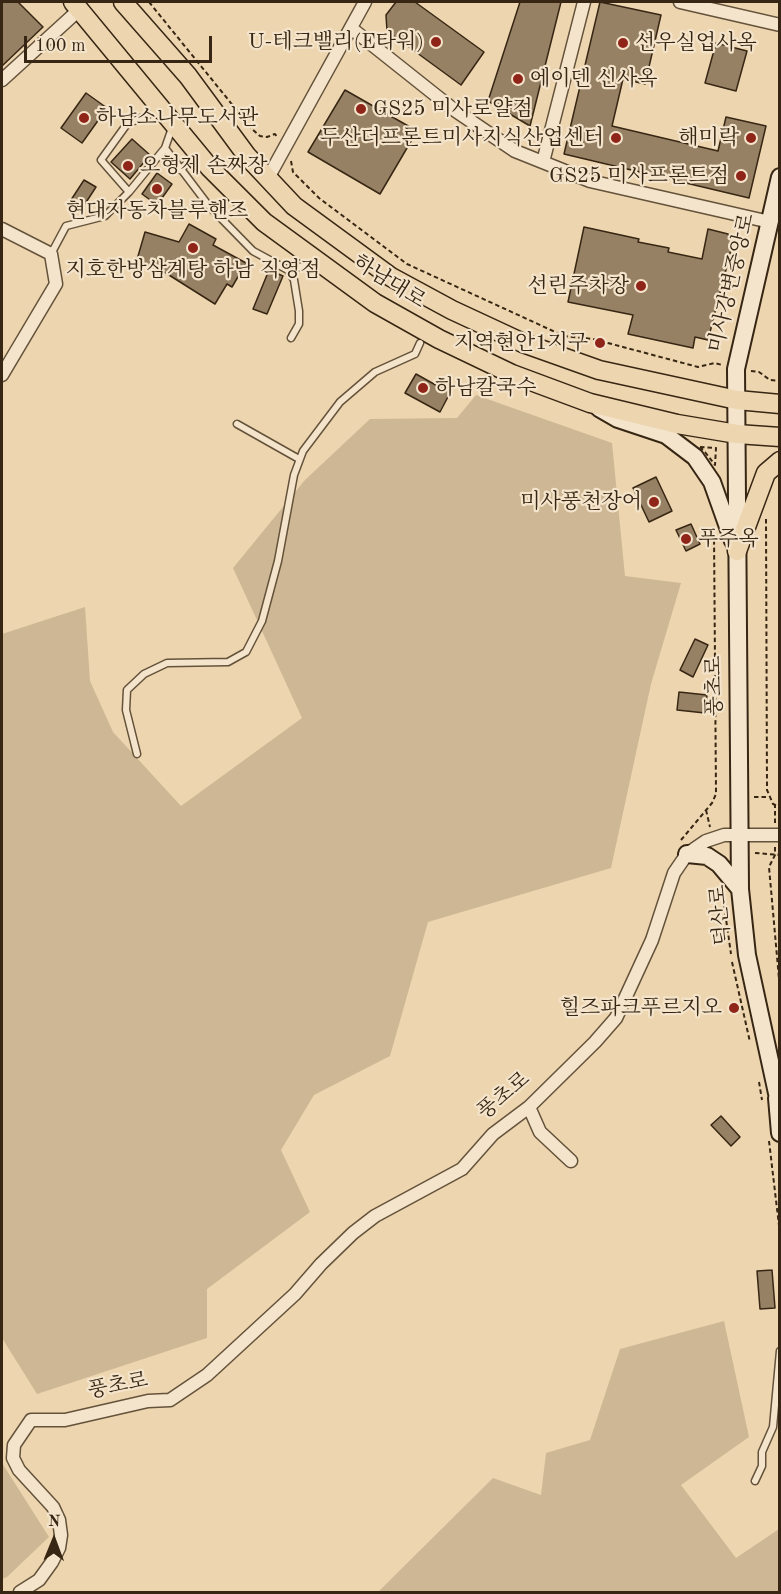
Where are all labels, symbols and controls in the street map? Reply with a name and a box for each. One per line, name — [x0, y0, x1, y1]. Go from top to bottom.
scale bar — [27, 24, 214, 62]
place label: U-테크밸리(E타워) — [248, 29, 424, 55]
place label: 선우실업사옥 — [635, 30, 757, 56]
marker: U-테크밸리(E타워) — [429, 35, 443, 49]
marker: 선우실업사옥 — [616, 36, 630, 50]
text: 100 m — [35, 37, 86, 55]
place label: 에이덴 신사옥 — [530, 66, 658, 92]
marker: 에이덴 신사옥 — [511, 72, 525, 86]
place label: GS25 미사로얄점 — [373, 96, 533, 122]
marker: GS25 미사로얄점 — [354, 102, 368, 116]
place label: 하남소나무도서관 — [96, 105, 258, 131]
marker: 하남소나무도서관 — [77, 111, 91, 125]
place label: 두산더프론트미사지식산업센터 — [320, 125, 604, 151]
place label: 해미락 — [678, 125, 739, 151]
marker: 두산더프론트미사지식산업센터 — [609, 131, 623, 145]
marker: 해미락 — [744, 131, 758, 145]
place label: 오형제 손짜장 — [140, 153, 268, 179]
marker: 오형제 손짜장 — [121, 159, 135, 173]
place label: GS25 미사프론트점 — [549, 163, 729, 189]
marker: GS25 미사프론트점 — [734, 169, 748, 183]
marker: 현대자동차블루핸즈 — [150, 182, 164, 196]
place label: 현대자동차블루핸즈 — [66, 198, 248, 224]
street label: 미사강변중앙로 — [704, 211, 760, 355]
marker: 지호한방삼계탕 하남 직영점 — [186, 241, 200, 255]
street label: 하남대로 — [348, 250, 430, 314]
place label: 지호한방삼계탕 하남 직영점 — [65, 257, 321, 283]
place label: 선린주차장 — [528, 273, 629, 299]
marker: 선린주차장 — [634, 279, 648, 293]
place label: 지역현안1지구 — [454, 330, 588, 356]
marker: 지역현안1지구 — [593, 336, 607, 350]
place label: 하남칼국수 — [435, 375, 536, 401]
marker: 하남칼국수 — [416, 381, 430, 395]
place label: 미사풍천장어 — [520, 489, 642, 515]
marker: 미사풍천장어 — [647, 495, 661, 509]
place label: 푸주옥 — [698, 526, 759, 552]
marker: 푸주옥 — [679, 532, 693, 546]
street label: 풍초로 — [702, 655, 728, 717]
street label: 덕산로 — [706, 884, 736, 946]
place label: 힐즈파크푸르지오 — [560, 995, 722, 1021]
marker: 힐즈파크푸르지오 — [727, 1001, 741, 1015]
street label: 풍초로 — [473, 1067, 535, 1125]
street label: 풍초로 — [86, 1368, 150, 1404]
north arrow — [24, 1510, 84, 1570]
text: N — [48, 1514, 61, 1530]

